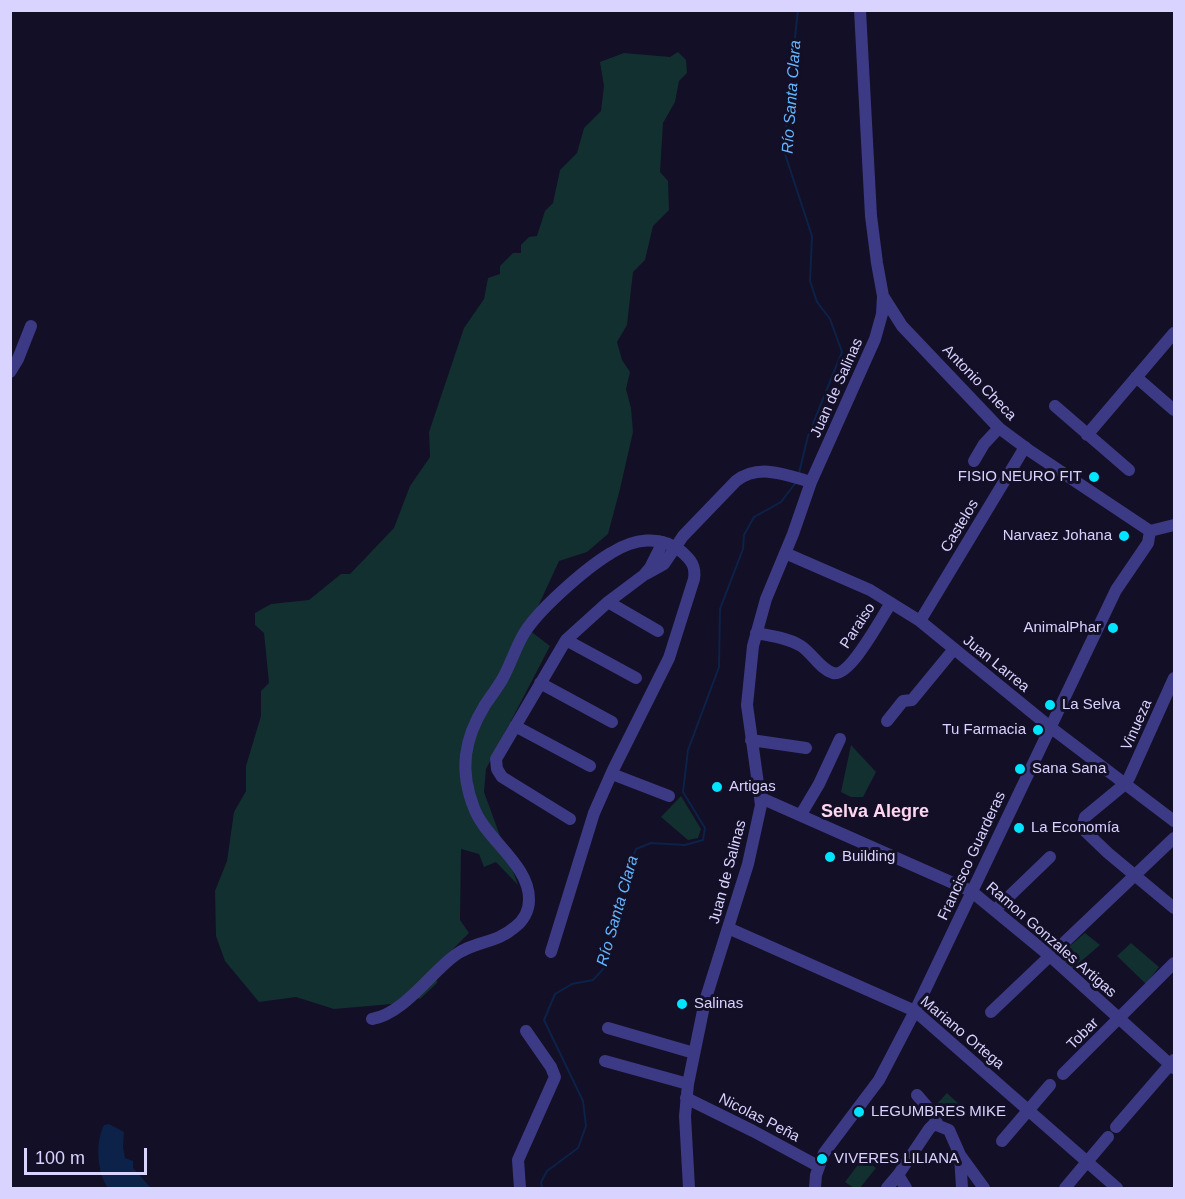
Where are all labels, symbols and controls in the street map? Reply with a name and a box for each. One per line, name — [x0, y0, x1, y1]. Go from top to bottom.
water label: Río Santa Clara — [778, 40, 806, 154]
street label: Juan de Salinas — [807, 336, 867, 440]
street label: Antonio Checa — [938, 341, 1020, 425]
place label: FISIO NEURO FIT — [958, 468, 1082, 486]
marker: FISIO NEURO FIT — [1087, 470, 1101, 484]
street label: Castelos — [937, 496, 983, 556]
place label: Narvaez Johana — [1003, 527, 1112, 545]
marker: Narvaez Johana — [1117, 529, 1131, 543]
street label: Paraiso — [837, 600, 879, 652]
place label: AnimalPhar — [1023, 619, 1101, 637]
marker: AnimalPhar — [1106, 621, 1120, 635]
street label: Juan Larrea — [959, 632, 1033, 696]
place label: La Selva — [1062, 696, 1120, 714]
street label: Vinueza — [1118, 697, 1156, 753]
marker: La Selva — [1043, 698, 1057, 712]
place label: Tu Farmacia — [942, 721, 1026, 739]
marker: Tu Farmacia — [1031, 723, 1045, 737]
place label: Sana Sana — [1032, 760, 1106, 778]
marker: Sana Sana — [1013, 762, 1027, 776]
place label: Artigas — [729, 778, 776, 796]
marker: Artigas — [710, 780, 724, 794]
street label: Francisco Guarderas — [934, 789, 1010, 923]
district label: Selva Alegre — [821, 801, 929, 823]
street label: Juan de Salinas — [705, 818, 751, 926]
place label: La Economía — [1031, 819, 1119, 837]
marker: La Economía — [1012, 821, 1026, 835]
place label: Building — [842, 848, 895, 866]
marker: Building — [823, 850, 837, 864]
water label: Río Santa Clara — [593, 854, 643, 968]
street label: Ramon Gonzales Artigas — [982, 879, 1120, 1001]
street label: Mariano Ortega — [916, 993, 1008, 1073]
place label: Salinas — [694, 995, 743, 1013]
marker: Salinas — [675, 997, 689, 1011]
street label: Tobar — [1063, 1014, 1103, 1054]
street label: Nicolas Peña — [716, 1090, 802, 1146]
place label: LEGUMBRES MIKE — [871, 1103, 1006, 1121]
marker: LEGUMBRES MIKE — [852, 1105, 866, 1119]
scale bar — [27, 1136, 150, 1174]
text: 100 m — [35, 1148, 85, 1168]
place label: VIVERES LILIANA — [834, 1150, 959, 1168]
marker: VIVERES LILIANA — [815, 1152, 829, 1166]

